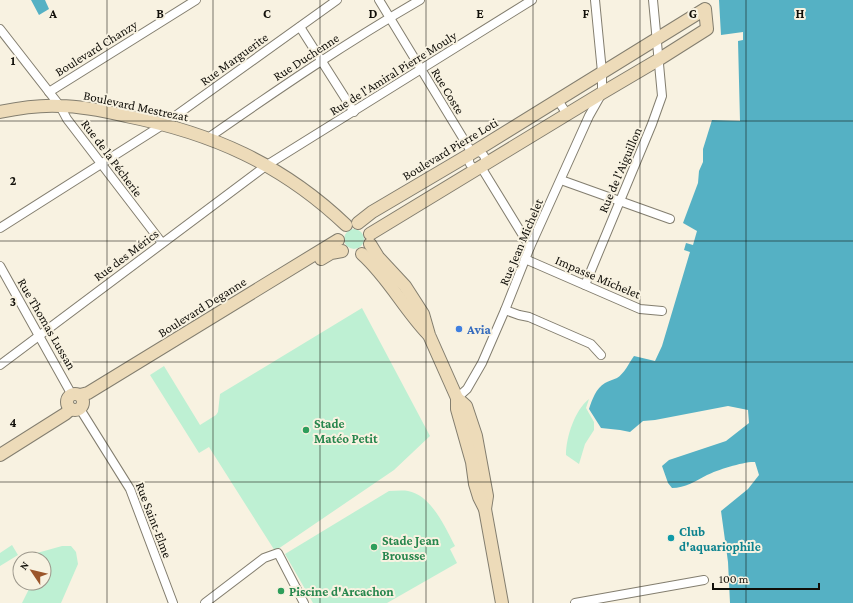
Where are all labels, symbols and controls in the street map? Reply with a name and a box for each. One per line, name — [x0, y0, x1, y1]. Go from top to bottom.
text: A — [48, 6, 57, 21]
text: B — [156, 6, 164, 21]
text: C — [263, 6, 271, 21]
text: D — [369, 6, 378, 21]
text: E — [476, 6, 484, 21]
text: F — [583, 6, 590, 21]
text: G — [689, 6, 697, 21]
text: H — [796, 6, 805, 21]
street label: Boulevard Chanzy — [52, 16, 141, 79]
street label: Rue de l'Amiral Pierre Mouly — [327, 27, 460, 118]
street label: Rue Marguerite — [197, 29, 271, 89]
street label: Rue Duchenne — [270, 30, 342, 84]
text: 1 — [11, 53, 16, 68]
street label: Rue Coste — [428, 65, 468, 117]
street label: Boulevard Mestrezat — [82, 88, 191, 125]
street label: Boulevard Pierre Loti — [400, 114, 501, 183]
street label: Rue de la Pécherie — [78, 116, 146, 200]
street label: Rue de l'Aiguillon — [595, 125, 645, 215]
text: 2 — [10, 173, 17, 188]
street label: Rue Jean Michelet — [496, 196, 546, 288]
street label: Rue des Mérics — [91, 226, 161, 284]
street label: Impasse Michelet — [553, 252, 644, 302]
street label: Boulevard Deganne — [155, 274, 249, 340]
street label: Rue Thomas Lussan — [15, 276, 79, 372]
text: 3 — [10, 294, 16, 309]
place label: Avia — [466, 322, 492, 337]
marker: Avia — [454, 324, 464, 334]
text: 4 — [9, 415, 17, 430]
place label: Stade Matéo Petit — [314, 416, 378, 446]
marker: Stade Matéo Petit — [301, 425, 311, 435]
street label: Rue Saint-Elme — [133, 480, 175, 560]
place label: Club d'aquariophile — [679, 524, 761, 554]
place label: Stade Jean Brousse — [382, 533, 440, 563]
marker: Club d'aquariophile — [666, 533, 676, 543]
marker: Stade Jean Brousse — [369, 542, 379, 552]
north arrow — [12, 551, 52, 591]
text: N — [17, 558, 31, 572]
scale bar — [713, 565, 819, 591]
text: 100 m — [719, 572, 749, 586]
place label: Piscine d'Arcachon — [289, 584, 394, 599]
marker: Piscine d'Arcachon — [276, 586, 286, 596]

